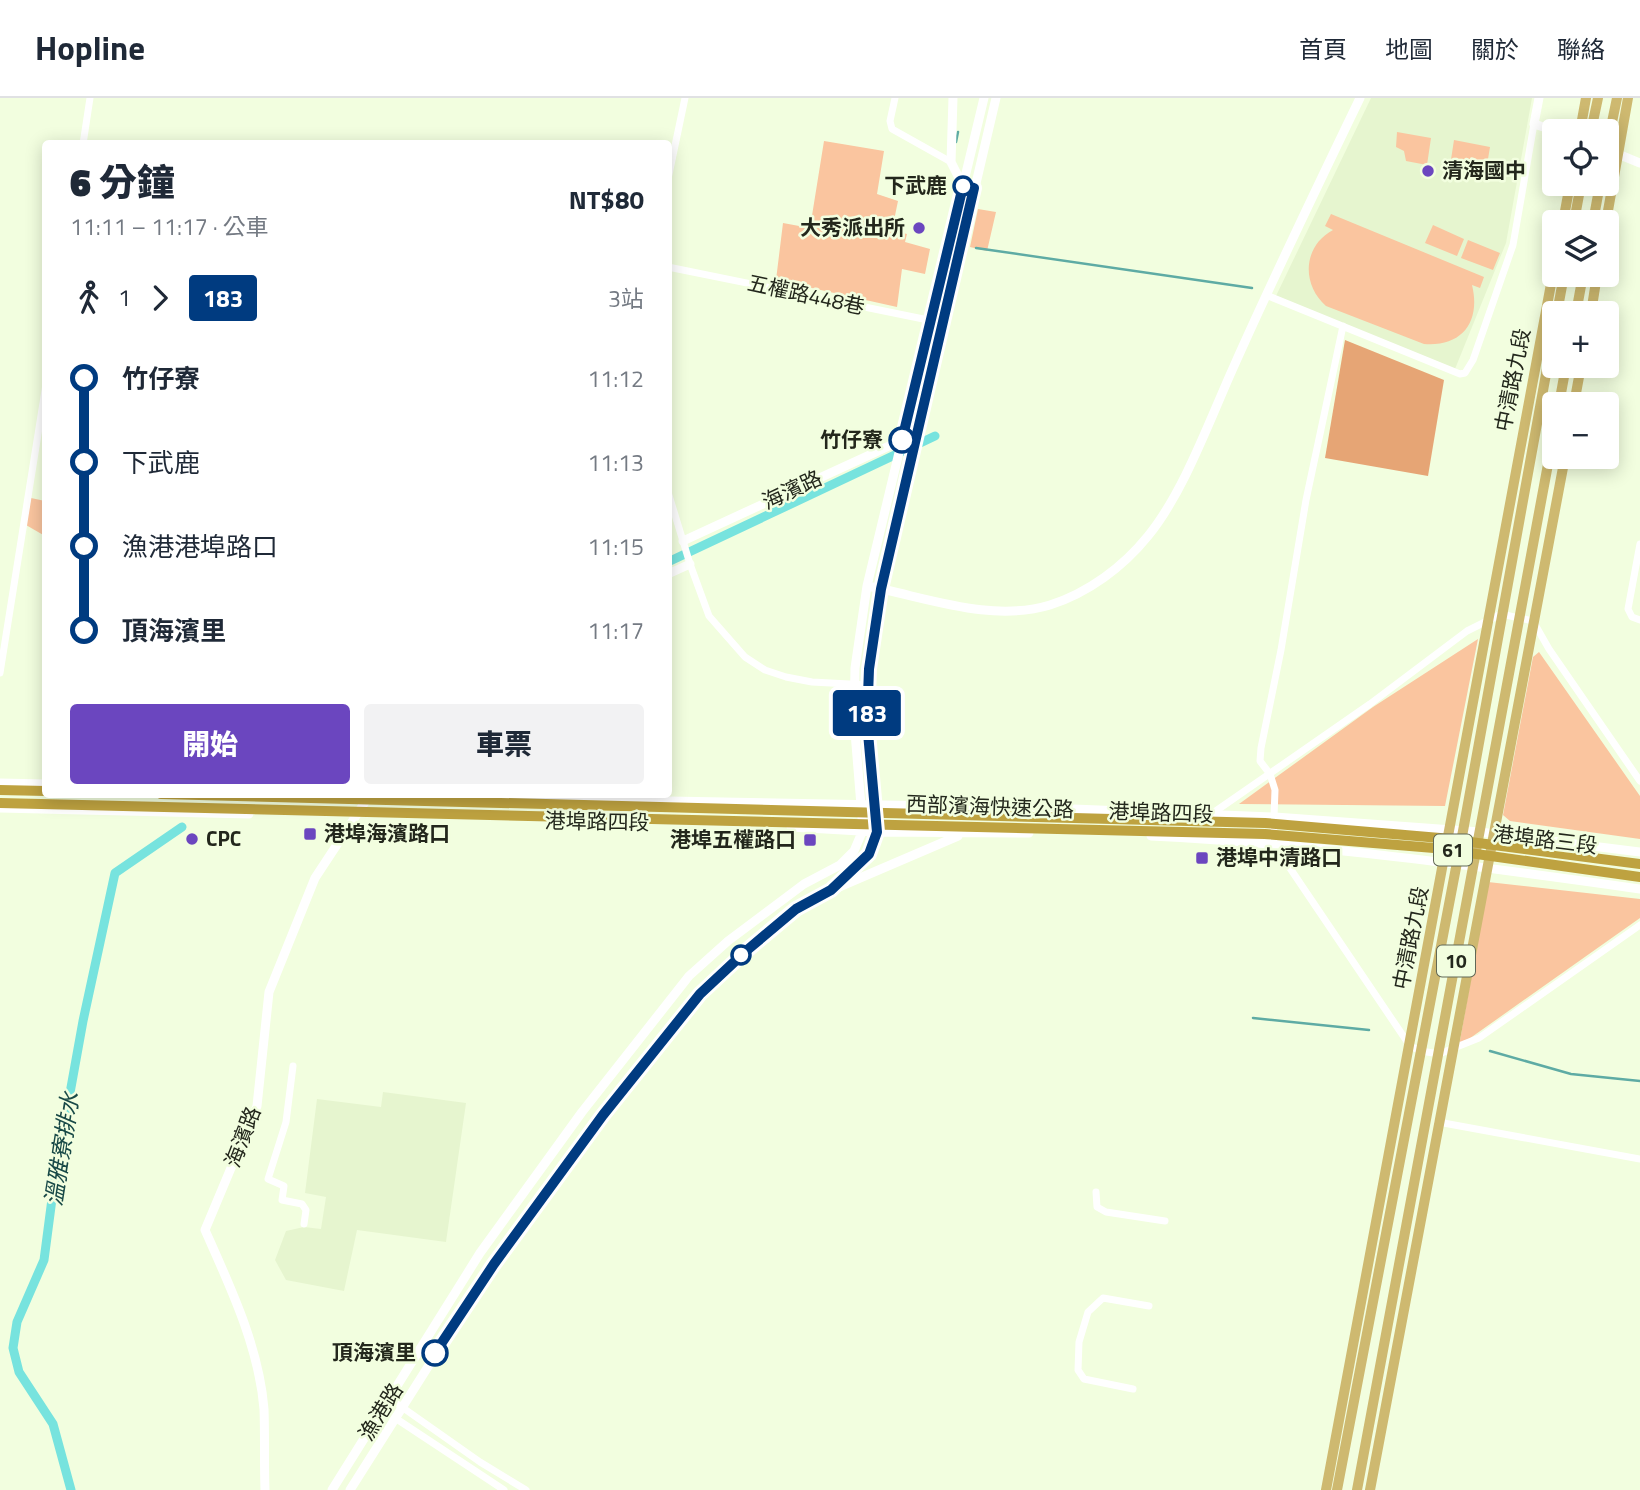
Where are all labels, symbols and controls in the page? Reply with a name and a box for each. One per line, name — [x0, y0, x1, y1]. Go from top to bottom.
text: Hopline — [35, 23, 145, 73]
text: 首頁 — [1299, 31, 1347, 67]
text: 地圖 — [1385, 31, 1433, 67]
text: 關於 — [1471, 31, 1519, 67]
text: 聯絡 — [1557, 31, 1605, 67]
map controls — [1542, 119, 1619, 469]
button: locate — [1542, 119, 1619, 196]
text: 6 分鐘 — [70, 153, 175, 211]
place label: 清海國中 — [1442, 154, 1526, 186]
marker: 清海國中 — [1420, 163, 1436, 179]
place label: 下武鹿 — [884, 169, 947, 201]
marker: 下武鹿 — [953, 176, 973, 196]
text: NT$80 — [569, 180, 644, 219]
text: 11:11 – 11:17 · 公車 — [70, 209, 269, 244]
button: layers — [1542, 210, 1619, 287]
place label: 大秀派出所 — [800, 211, 905, 243]
marker: 大秀派出所 — [911, 220, 927, 236]
street label: 五權路448巷 — [745, 266, 868, 322]
icon: walk — [70, 279, 108, 317]
icon: forward — [141, 279, 179, 317]
text: 1 — [118, 280, 131, 315]
text: 183 — [203, 280, 243, 316]
text: 3站 — [608, 281, 644, 316]
button: + — [1542, 301, 1619, 378]
street label: 中清路九段 — [1486, 325, 1538, 434]
text: 竹仔寮 — [122, 359, 200, 398]
text: 11:12 — [587, 361, 644, 396]
button: − — [1542, 392, 1619, 469]
place label: 竹仔寮 — [820, 423, 883, 455]
marker: 竹仔寮 — [889, 427, 915, 453]
text: 下武鹿 — [122, 443, 200, 482]
text: 11:13 — [587, 445, 644, 480]
street label: 海濱路 — [756, 461, 827, 517]
text: 漁港港埠路口 — [122, 527, 278, 566]
text: 11:15 — [587, 529, 644, 564]
text: 頂海濱里 — [122, 611, 226, 650]
text: 11:17 — [587, 613, 644, 648]
line badge: 183 — [827, 690, 907, 736]
text: 183 — [847, 695, 887, 731]
button: 開始 — [70, 704, 350, 784]
button: 車票 — [364, 704, 644, 784]
street label: 西部濱海快速公路 — [906, 787, 1075, 825]
street label: 港埠路四段 — [1108, 794, 1214, 830]
street label: 港埠路四段 — [544, 804, 650, 838]
place label: 港埠海濱路口 — [324, 817, 450, 849]
street label: 港埠路三段 — [1491, 817, 1599, 861]
place label: CPC — [206, 822, 241, 854]
place label: 港埠五權路口 — [670, 823, 796, 855]
marker: 港埠海濱路口 — [302, 826, 318, 842]
marker: CPC — [184, 831, 200, 847]
marker: 港埠五權路口 — [802, 832, 818, 848]
road number: 61 — [1434, 834, 1472, 866]
place label: 港埠中清路口 — [1216, 841, 1342, 873]
marker: 港埠中清路口 — [1194, 850, 1210, 866]
street label: 中清路九段 — [1384, 883, 1436, 992]
unlabelled marker — [731, 945, 751, 965]
road number: 10 — [1437, 946, 1475, 976]
water label: 溫雅寮排水 — [35, 1088, 88, 1208]
street label: 海濱路 — [216, 1101, 268, 1172]
place label: 頂海濱里 — [332, 1336, 416, 1368]
marker: 頂海濱里 — [422, 1340, 448, 1366]
street label: 漁港路 — [350, 1376, 410, 1447]

